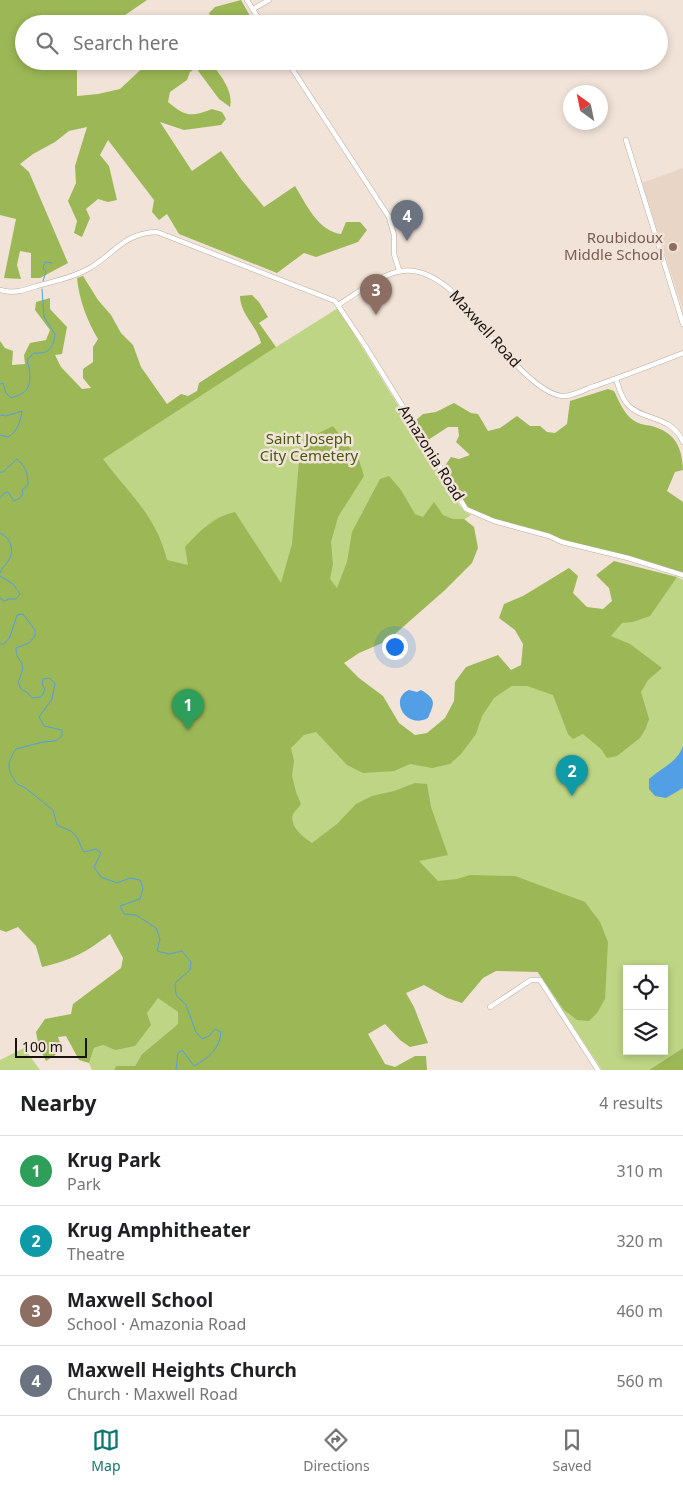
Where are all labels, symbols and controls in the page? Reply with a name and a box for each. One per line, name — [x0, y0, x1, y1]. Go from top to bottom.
search box — [15, 15, 668, 70]
icon: search — [33, 29, 61, 57]
text: Search here — [73, 30, 179, 56]
north arrow — [563, 85, 608, 130]
pin: 4 — [391, 200, 423, 241]
place label: Roubidoux Middle School — [564, 227, 663, 264]
marker: Roubidoux Middle School — [667, 241, 679, 253]
pin: 3 — [360, 274, 392, 315]
street label: Maxwell Road — [446, 285, 526, 371]
street label: Amazonia Road — [394, 401, 469, 504]
park label: Saint Joseph City Cemetery — [260, 428, 359, 465]
your location — [382, 634, 408, 660]
pin: 1 — [172, 689, 204, 730]
pin: 2 — [556, 755, 588, 796]
map controls — [623, 965, 668, 1055]
button: locate — [623, 965, 668, 1010]
button: layers — [623, 1010, 668, 1055]
scale bar — [15, 1035, 88, 1058]
text: 100 m — [22, 1037, 63, 1056]
text: Nearby — [20, 1089, 96, 1117]
text: 4 results — [599, 1092, 663, 1114]
text: Krug Park — [67, 1147, 161, 1173]
text: 1 — [31, 1160, 41, 1182]
text: 310 m — [616, 1160, 663, 1182]
text: Park — [67, 1173, 101, 1195]
text: Krug Amphitheater — [67, 1217, 251, 1243]
text: 2 — [31, 1230, 41, 1252]
text: 320 m — [616, 1230, 663, 1252]
text: Theatre — [67, 1243, 125, 1265]
text: Maxwell School — [67, 1287, 213, 1313]
text: 3 — [31, 1300, 41, 1322]
text: 460 m — [616, 1300, 663, 1322]
text: School · Amazonia Road — [67, 1313, 246, 1335]
text: Maxwell Heights Church — [67, 1357, 297, 1383]
text: 4 — [31, 1370, 41, 1392]
text: 560 m — [616, 1370, 663, 1392]
text: Church · Maxwell Road — [67, 1383, 238, 1405]
tab: Map — [91, 1426, 121, 1475]
tab: Directions — [303, 1426, 370, 1475]
tab: Saved — [552, 1426, 592, 1475]

